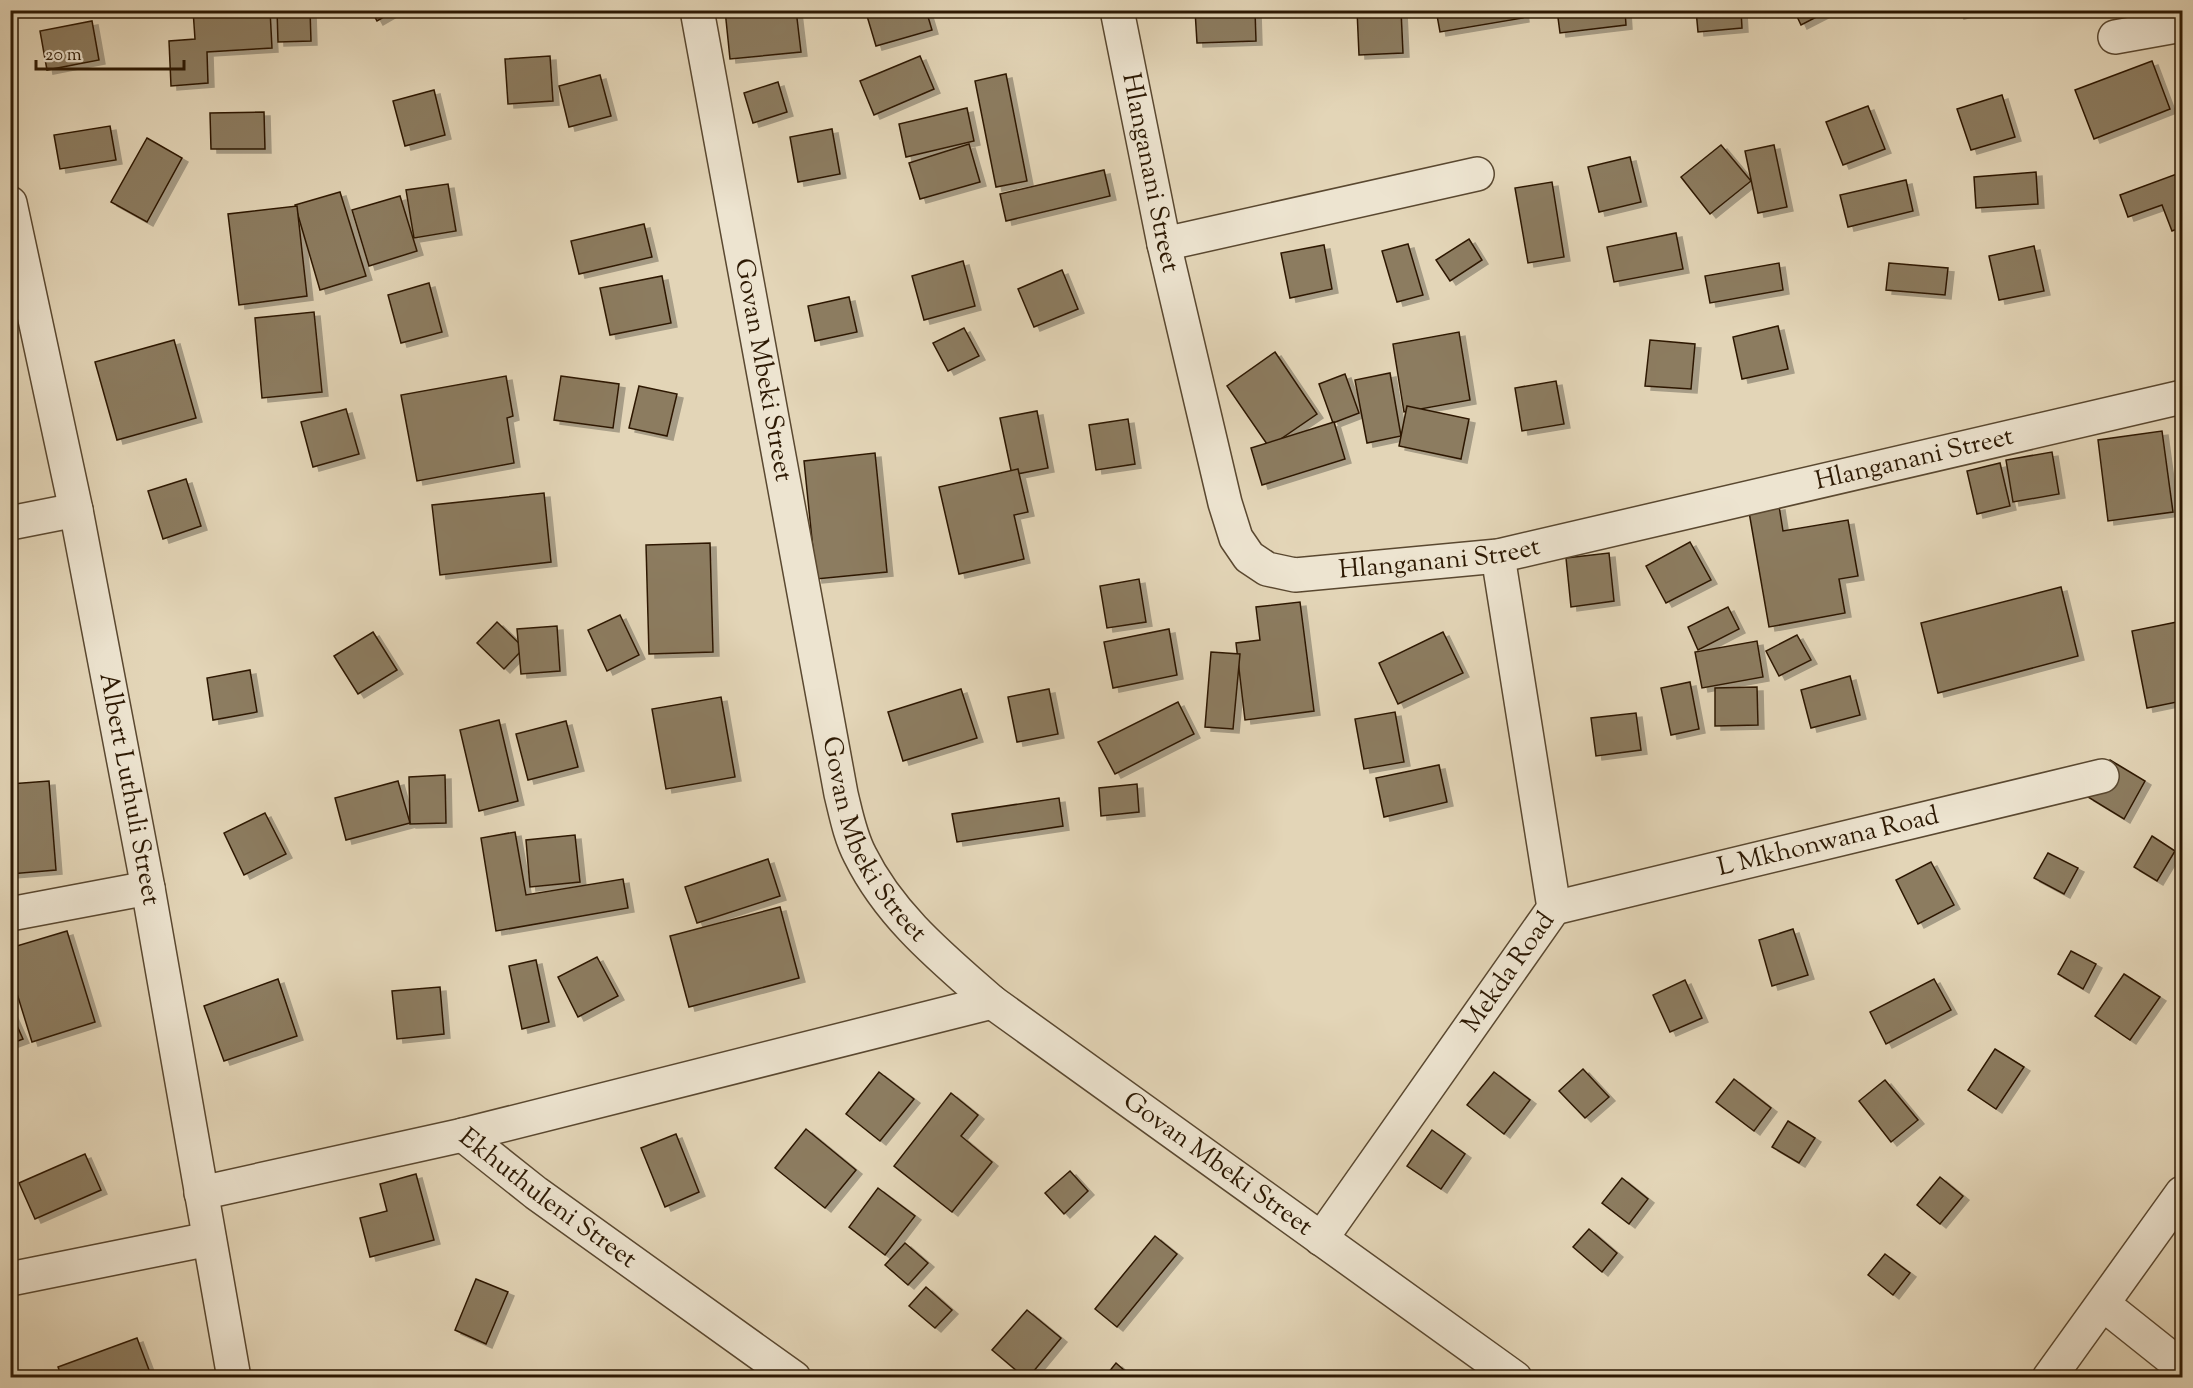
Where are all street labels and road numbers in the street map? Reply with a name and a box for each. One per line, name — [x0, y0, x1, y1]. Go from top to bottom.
street label: Hlanganani Street — [1112, 70, 1189, 276]
street label: Govan Mbeki Street — [724, 255, 802, 485]
street label: Hlanganani Street — [1811, 418, 2017, 500]
street label: Hlanganani Street — [1337, 528, 1544, 589]
street label: Albert Luthuli Street — [89, 670, 169, 908]
street label: Govan Mbeki Street — [812, 733, 935, 951]
street label: L Mkhonwana Road — [1714, 797, 1943, 886]
street label: Mekda Road — [1453, 904, 1564, 1040]
street label: Govan Mbeki Street — [1115, 1083, 1320, 1245]
street label: Ekhuthuleni Street — [451, 1120, 644, 1278]

